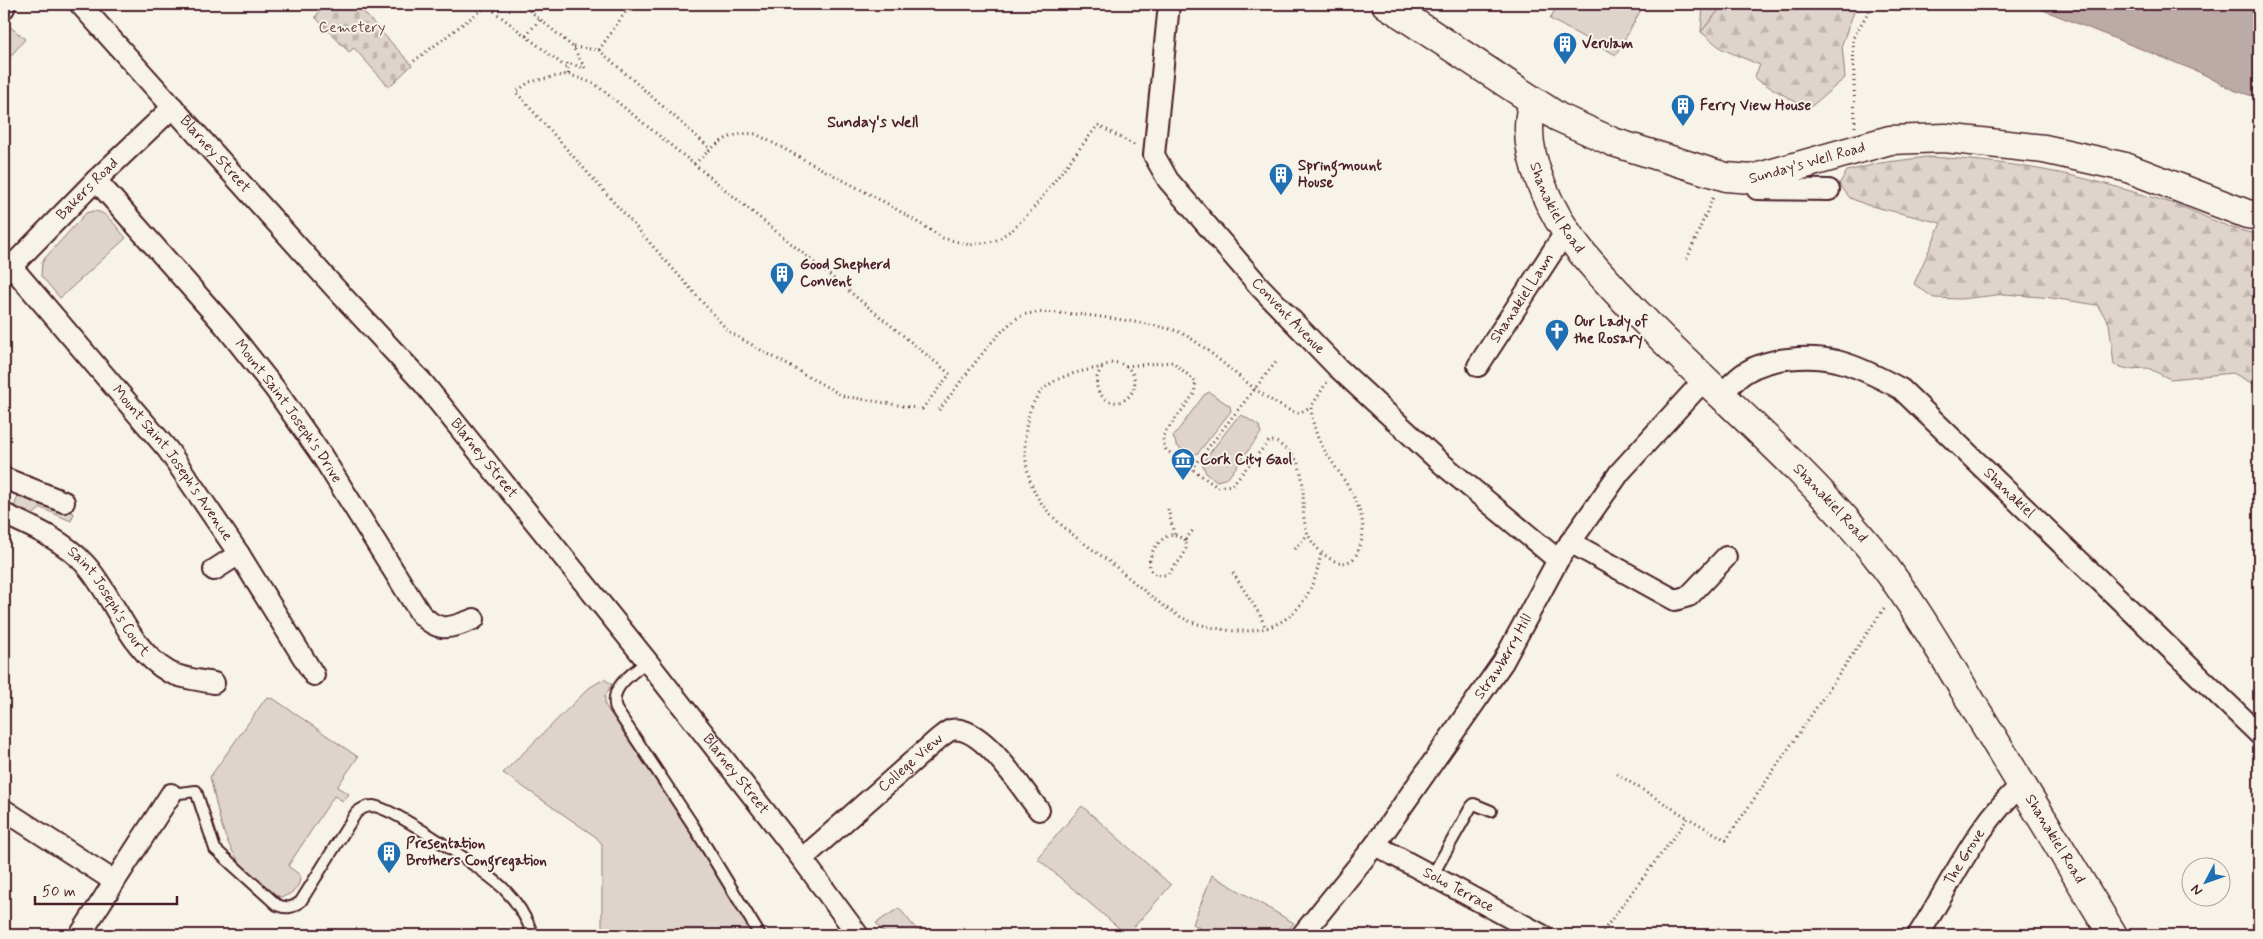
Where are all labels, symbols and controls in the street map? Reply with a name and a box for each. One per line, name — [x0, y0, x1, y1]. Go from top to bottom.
park label: Cemetery — [319, 18, 386, 38]
building icon: Verulam — [1552, 31, 1578, 65]
place label: Verulam — [1582, 34, 1633, 54]
building icon: Ferry View House — [1670, 93, 1696, 127]
place label: Ferry View House — [1700, 96, 1811, 116]
street label: Blarney Street — [175, 111, 255, 197]
district label: Sunday's Well — [827, 112, 919, 133]
street label: Sunday's Well Road — [1747, 137, 1868, 189]
street label: Bakers Road — [52, 154, 123, 225]
place label: Springmount House — [1298, 156, 1382, 193]
street label: Shanakiel Road — [1524, 160, 1589, 258]
building icon: Springmount House — [1268, 162, 1294, 196]
street label: Shanakiel Lawn — [1485, 249, 1559, 347]
place label: Good Shepherd Convent — [800, 255, 891, 292]
building icon: Good Shepherd Convent — [769, 261, 795, 295]
street label: Convent Avenue — [1246, 274, 1330, 359]
place label: Our Lady of the Rosary — [1573, 312, 1648, 349]
church icon: Our Lady of the Rosary — [1544, 318, 1570, 352]
street label: Mount Saint Joseph's Drive — [230, 335, 347, 487]
street label: Mount Saint Joseph's Avenue — [107, 381, 237, 545]
street label: Blarney Street — [446, 414, 522, 502]
museum icon: Cork City Gaol — [1170, 447, 1196, 481]
place label: Cork City Gaol — [1200, 450, 1293, 470]
street label: Shanakiel Road — [1788, 459, 1872, 547]
street label: Shanakiel — [1979, 463, 2039, 523]
street label: Saint Joseph's Court — [63, 542, 154, 661]
street label: Strawberry Hill — [1470, 610, 1537, 704]
street label: College View — [874, 729, 948, 797]
street label: Blarney Street — [698, 730, 773, 819]
street label: Shanakiel Road — [2020, 791, 2090, 888]
street label: The Grove — [1940, 825, 1990, 889]
place label: Presentation Brothers Congregation — [406, 834, 547, 873]
building icon: Presentation Brothers Congregation — [376, 840, 402, 874]
north arrow — [2180, 856, 2230, 906]
street label: Soho Terrace — [1419, 863, 1498, 918]
scale bar — [35, 874, 178, 906]
text: N — [2187, 880, 2207, 899]
text: 50 m — [42, 882, 76, 902]

